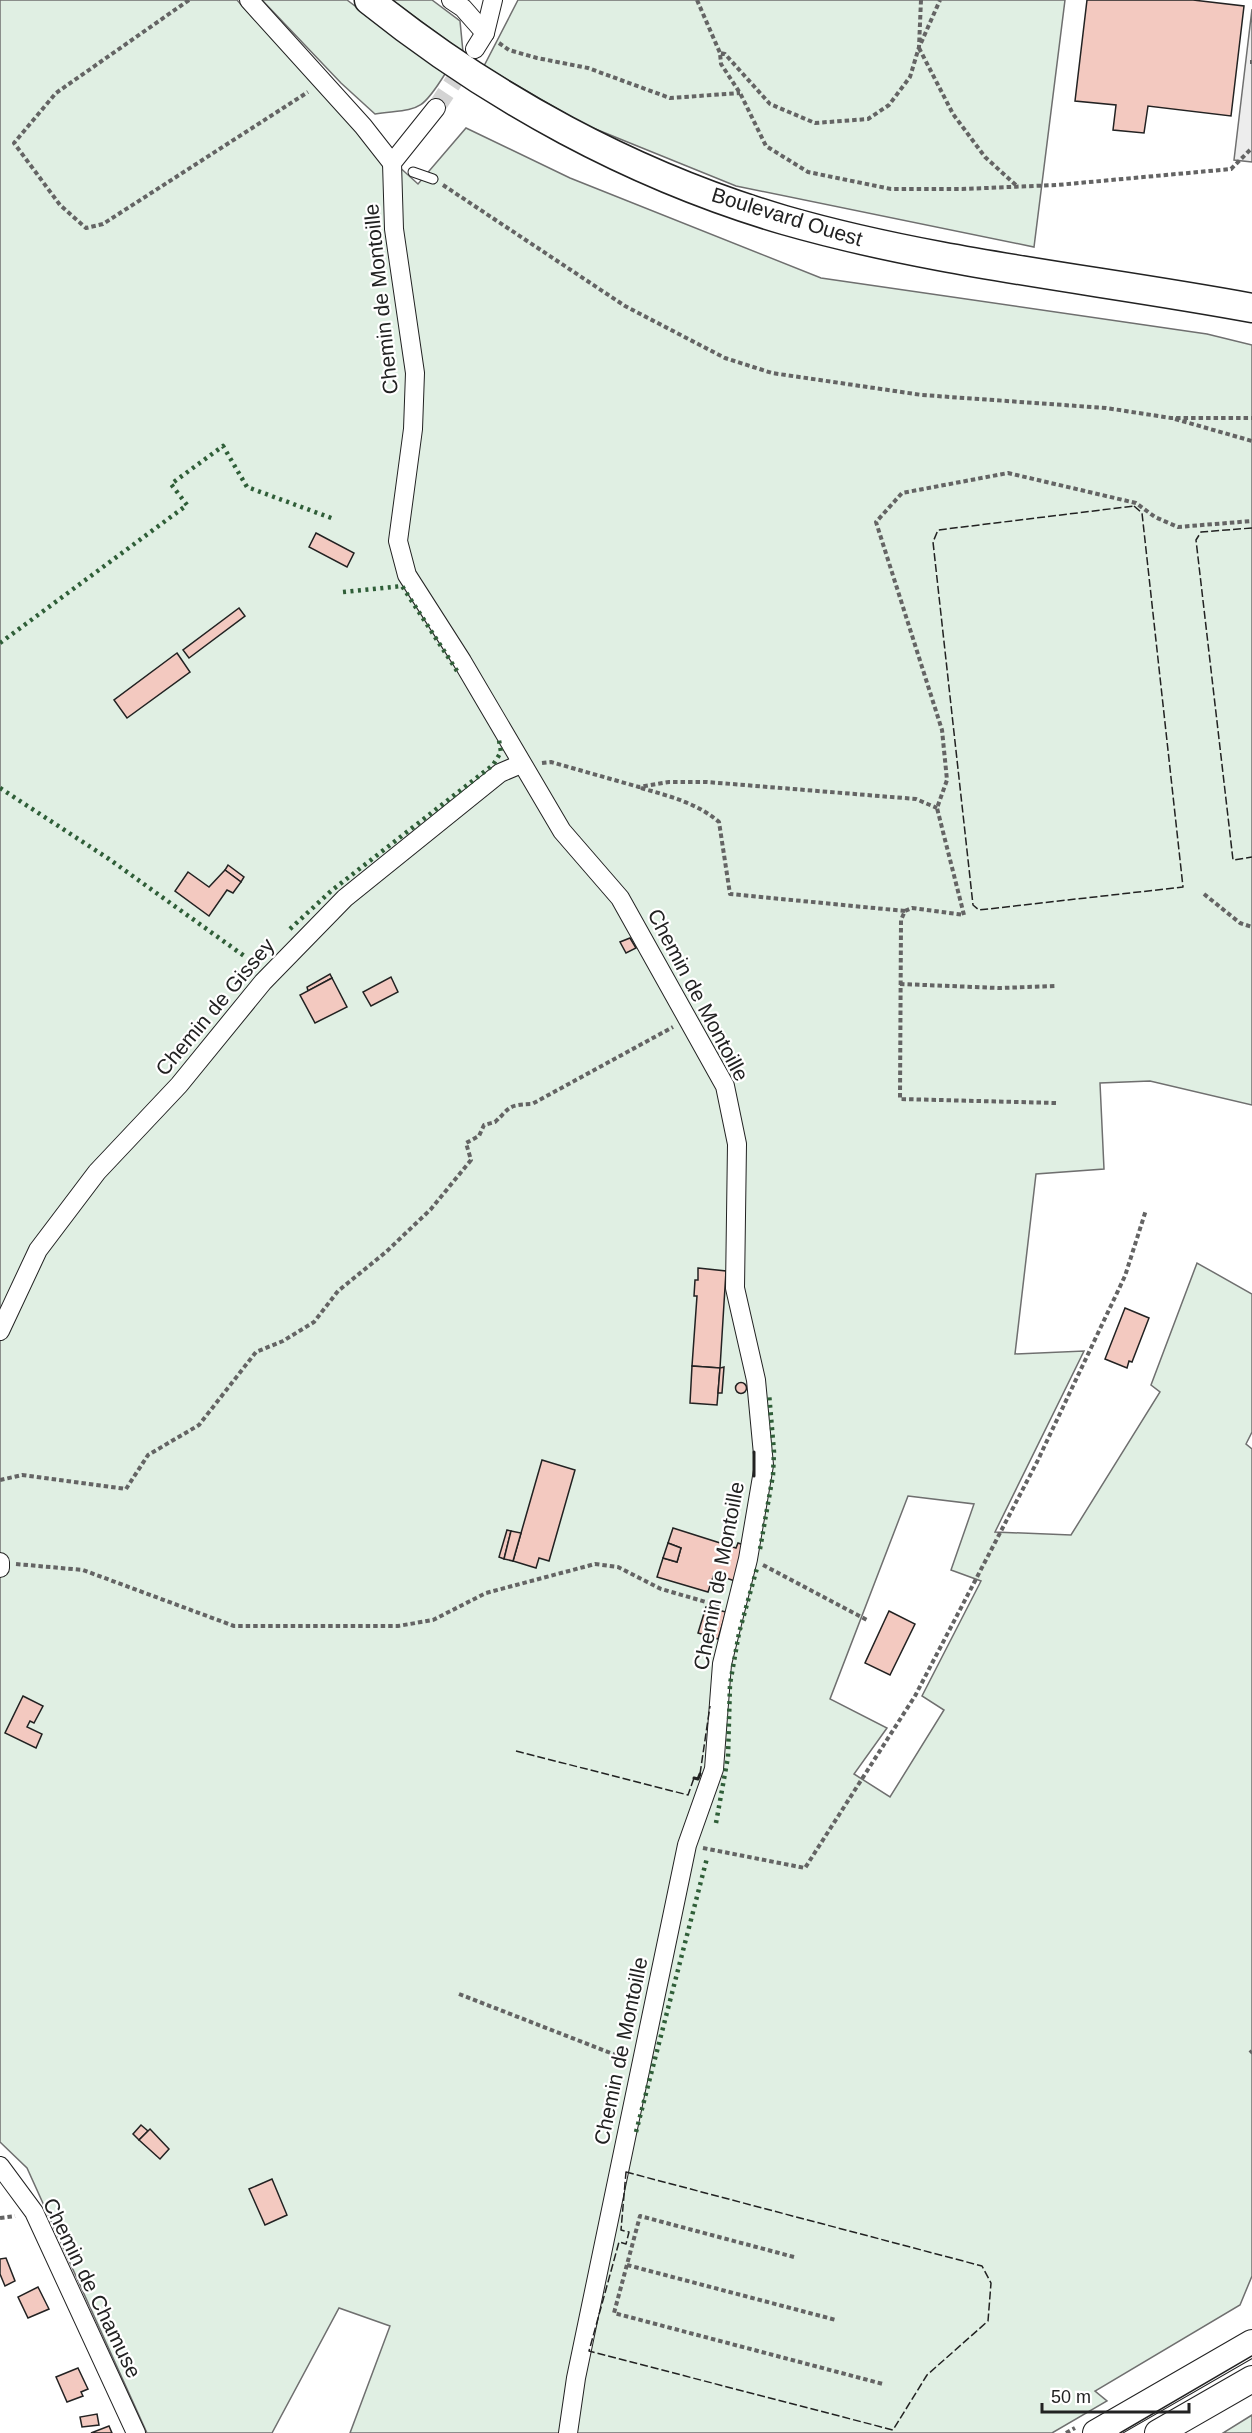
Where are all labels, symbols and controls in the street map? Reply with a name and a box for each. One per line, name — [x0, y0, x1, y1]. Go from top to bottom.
street label: Boulevard Ouest — [709, 183, 865, 250]
street label: Chemin de Montoille — [359, 203, 402, 395]
street label: Chemin de Montoille — [643, 905, 754, 1085]
street label: Chemin de Gissey — [151, 933, 279, 1080]
street label: Chemin de Montoille — [689, 1480, 748, 1672]
street label: Chemin de Montoille — [589, 1955, 652, 2147]
street label: Chemin de Chamuse — [39, 2194, 146, 2381]
scale bar — [1042, 2376, 1189, 2414]
text: 50 m — [1051, 2387, 1091, 2407]

